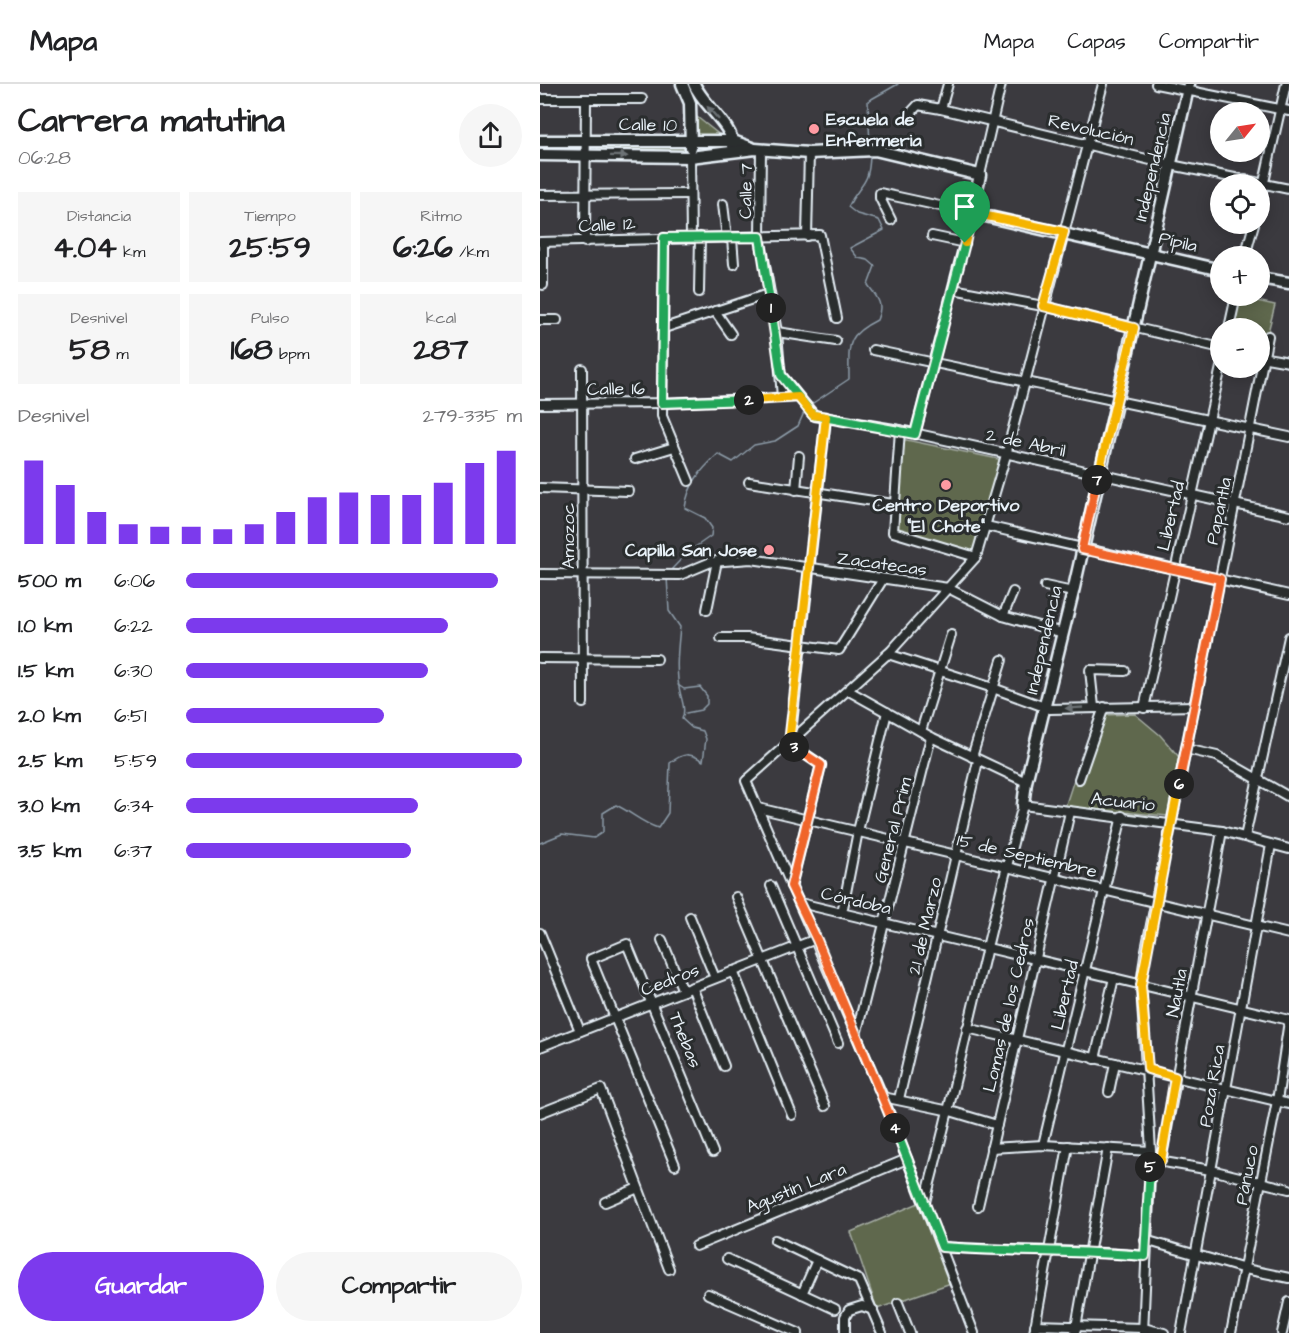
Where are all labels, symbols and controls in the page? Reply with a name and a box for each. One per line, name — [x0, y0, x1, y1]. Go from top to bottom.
text: Mapa — [30, 22, 97, 61]
text: Mapa — [984, 27, 1034, 56]
text: Capas — [1067, 27, 1126, 56]
text: Compartir — [1159, 27, 1259, 56]
text: Carrera matutina — [18, 98, 285, 144]
north arrow — [1210, 102, 1270, 162]
map controls — [1210, 102, 1270, 378]
button: share — [459, 104, 522, 167]
one-way arrow — [707, 106, 720, 121]
place label: Escuela de Enfermeria — [826, 107, 922, 153]
street label: Revolución — [1046, 108, 1136, 152]
street label: Independencia — [1128, 110, 1178, 224]
street label: Calle 10 — [619, 112, 677, 138]
marker: Escuela de Enfermeria — [807, 122, 821, 136]
text: 06:28 — [18, 144, 71, 172]
one-way arrow — [610, 151, 629, 161]
street label: Calle 7 — [733, 163, 759, 219]
button: locate — [1210, 174, 1270, 234]
pin — [939, 181, 990, 243]
icon: arrive — [948, 190, 981, 223]
text: Distancia — [67, 205, 131, 227]
text: Tiempo — [244, 205, 296, 227]
text: Ritmo — [420, 205, 462, 227]
street label: Calle 12 — [578, 211, 637, 239]
street label: Pípila — [1156, 225, 1200, 259]
text: 4.04 — [53, 227, 117, 269]
text: 25:59 — [229, 227, 311, 269]
text: 6:26 — [393, 227, 453, 269]
text: km — [117, 241, 145, 263]
text: /km — [453, 241, 489, 263]
button: + — [1210, 246, 1270, 306]
pin: 1 — [756, 293, 786, 323]
text: 1 — [770, 297, 772, 319]
text: Desnivel — [71, 307, 127, 329]
text: Pulso — [251, 307, 289, 329]
text: kcal — [426, 307, 456, 329]
button: − — [1210, 318, 1270, 378]
text: 58 — [69, 329, 110, 371]
text: 168 — [231, 329, 273, 371]
text: 287 — [413, 329, 469, 371]
text: m — [110, 343, 129, 365]
text: bpm — [273, 343, 309, 365]
street label: Calle 16 — [587, 376, 645, 402]
pin: 2 — [734, 385, 764, 415]
text: 2 — [744, 389, 754, 411]
text: Desnivel — [18, 402, 89, 430]
text: 279–335 m — [423, 402, 522, 430]
street label: 2 de Abril — [984, 422, 1068, 464]
pin: 7 — [1082, 465, 1112, 495]
text: 7 — [1092, 469, 1102, 491]
street label: Papantla — [1200, 475, 1238, 547]
marker: Centro Deportivo "El Chote" — [939, 478, 953, 492]
street label: Libertad — [1151, 479, 1191, 553]
place label: Centro Deportivo "El Chote" — [873, 493, 1020, 539]
street label: Amozoc — [556, 503, 581, 569]
place label: Capilla San Jose — [625, 538, 757, 563]
marker: Capilla San Jose — [762, 543, 776, 557]
street label: Zacatecas — [835, 545, 929, 583]
text: 500 m — [18, 567, 81, 595]
text: 6:06 — [114, 567, 155, 595]
street label: Independencia — [1019, 583, 1069, 697]
text: 1.0 km — [18, 612, 72, 640]
text: 6:22 — [114, 612, 153, 640]
text: 1.5 km — [18, 657, 73, 685]
text: 6:30 — [114, 657, 153, 685]
text: 2.0 km — [18, 702, 81, 730]
text: 6:51 — [114, 702, 147, 730]
one-way arrow — [1064, 704, 1083, 713]
pin: 3 — [779, 732, 809, 762]
text: 3 — [790, 736, 798, 758]
text: 2.5 km — [18, 747, 82, 775]
text: 5:59 — [114, 747, 157, 775]
pin: 6 — [1164, 769, 1194, 799]
text: 6 — [1174, 773, 1184, 795]
street label: General Prim — [868, 774, 918, 886]
street label: Acuario — [1090, 786, 1156, 818]
text: 3.0 km — [18, 792, 79, 820]
text: 6:34 — [114, 792, 154, 820]
street label: 15 de Septiembre — [954, 828, 1100, 884]
text: 3.5 km — [18, 837, 81, 865]
text: 6:37 — [114, 837, 152, 865]
street label: 21 de Marzo — [902, 875, 948, 977]
street label: Córdoba — [818, 881, 894, 921]
street label: Lomas de los Cedros — [977, 915, 1041, 1095]
street label: Cedros — [637, 957, 703, 1003]
street label: Libertad — [1045, 958, 1085, 1032]
street label: Nautla — [1160, 967, 1194, 1019]
street label: Thebas — [663, 1008, 707, 1072]
street label: Poza Rica — [1192, 1043, 1232, 1129]
pin: 4 — [880, 1113, 910, 1143]
text: 4 — [890, 1117, 900, 1139]
street label: Pánuco — [1229, 1143, 1265, 1207]
pin: 5 — [1135, 1152, 1165, 1182]
text: 5 — [1144, 1156, 1156, 1178]
street label: Agustín Lara — [742, 1157, 850, 1220]
button: Guardar — [18, 1252, 264, 1321]
button: Compartir — [276, 1252, 522, 1321]

